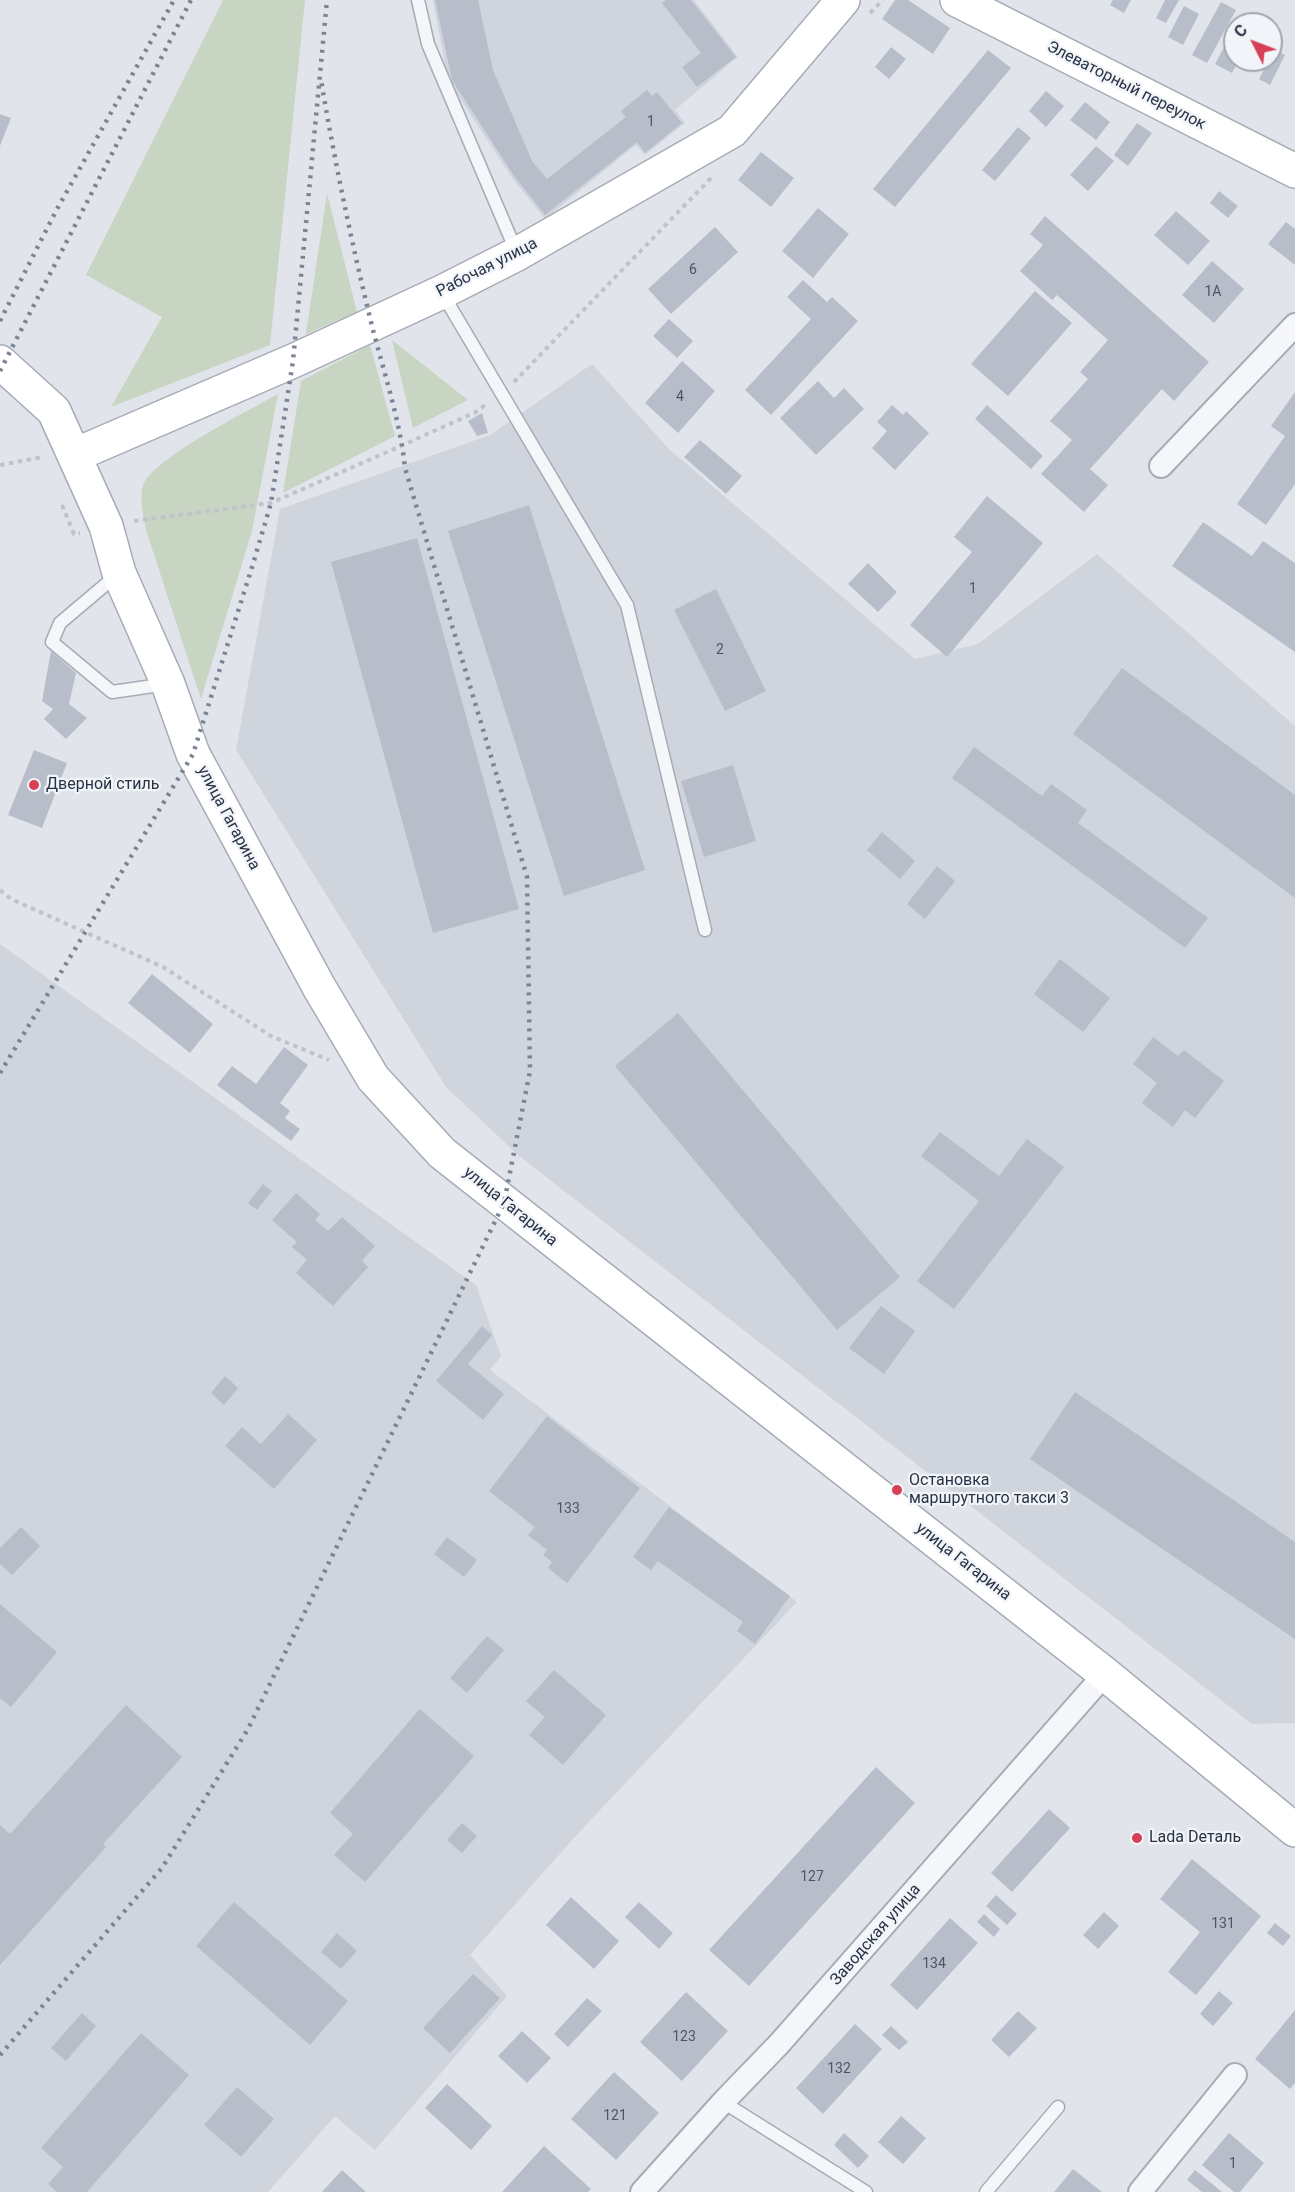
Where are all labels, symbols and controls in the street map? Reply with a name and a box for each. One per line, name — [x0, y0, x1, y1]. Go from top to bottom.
north arrow — [1223, 12, 1283, 72]
text: С — [1230, 21, 1251, 41]
street label: Элеваторный переулок — [1043, 38, 1209, 134]
house number: 1 — [647, 114, 655, 130]
street label: Рабочая улица — [433, 234, 541, 302]
house number: 6 — [689, 262, 697, 278]
house number: 1А — [1204, 284, 1222, 300]
house number: 4 — [676, 389, 684, 405]
house number: 1 — [969, 581, 977, 597]
house number: 2 — [716, 642, 724, 658]
street label: улица Гагарина — [192, 763, 264, 873]
place label: Дверной стиль — [46, 775, 159, 795]
marker: Дверной стиль — [27, 778, 41, 792]
street label: улица Гагарина — [459, 1163, 561, 1251]
place label: Остановка маршрутного такси 3 — [909, 1471, 1069, 1509]
marker: Остановка маршрутного такси 3 — [890, 1483, 904, 1497]
house number: 133 — [556, 1501, 580, 1517]
street label: улица Гагарина — [912, 1519, 1014, 1605]
place label: Lada Dеталь — [1149, 1828, 1241, 1848]
marker: Lada Dеталь — [1130, 1831, 1144, 1845]
house number: 127 — [800, 1869, 824, 1885]
street label: Заводская улица — [827, 1880, 925, 1990]
house number: 131 — [1211, 1916, 1235, 1932]
house number: 134 — [922, 1956, 946, 1972]
house number: 123 — [672, 2029, 696, 2045]
house number: 132 — [827, 2061, 851, 2077]
house number: 121 — [603, 2108, 627, 2124]
house number: 1 — [1229, 2156, 1237, 2172]

